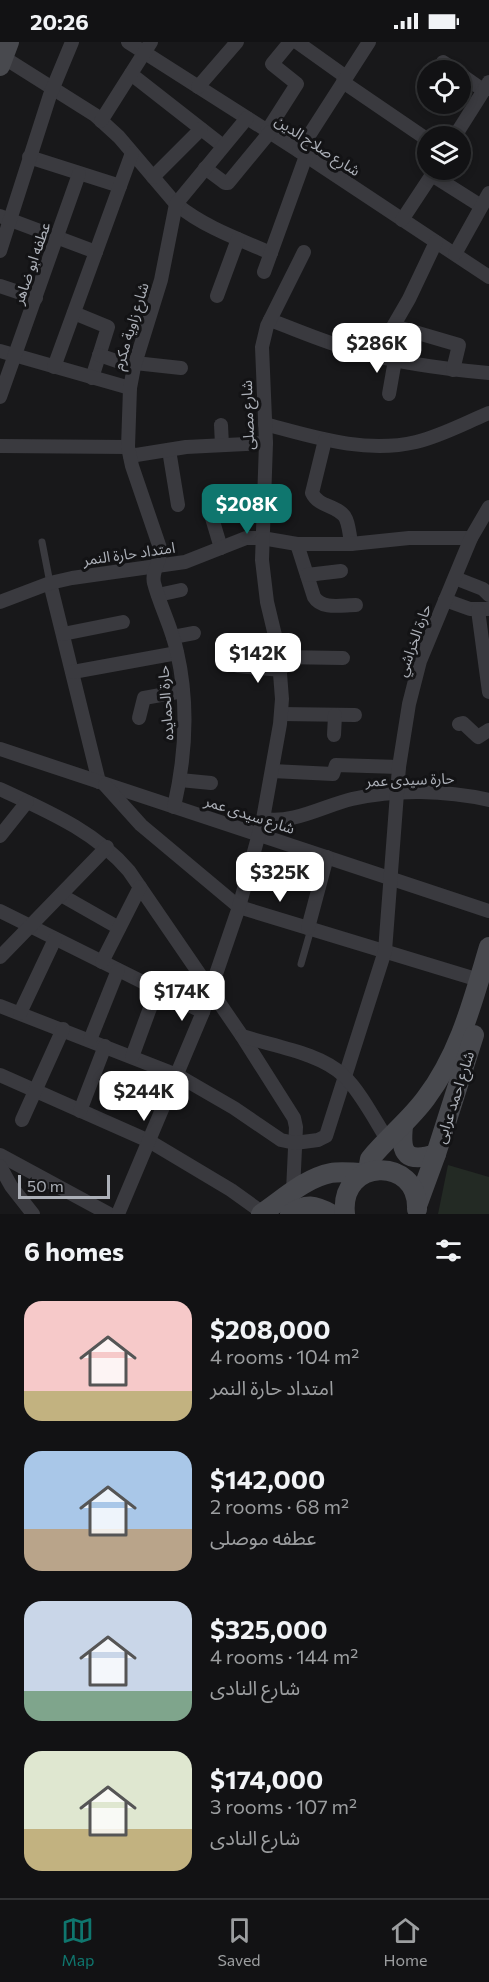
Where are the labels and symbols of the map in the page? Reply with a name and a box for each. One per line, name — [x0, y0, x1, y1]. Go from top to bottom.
street label: شارع صلاح الدين — [270, 111, 364, 183]
street label: عطفه ابو ضاهر — [8, 219, 55, 308]
street label: شارع زاوية مكرم — [108, 280, 156, 373]
pin: $286K — [335, 323, 419, 374]
street label: شارع مصلى — [237, 379, 261, 450]
pin: $208K — [205, 484, 289, 535]
street label: امتداد حارة النمر — [81, 538, 176, 570]
street label: حارة الخراشي — [392, 601, 438, 680]
pin: $142K — [216, 633, 300, 684]
street label: حارة الحمايده — [153, 664, 178, 741]
street label: حارة سيدى عمر — [364, 768, 455, 791]
street label: شارع سيدى عمر — [200, 791, 298, 841]
pin: $325K — [238, 852, 322, 903]
pin: $174K — [140, 971, 224, 1022]
street label: شارع احمد عرابى — [431, 1048, 481, 1147]
pin: $244K — [102, 1071, 186, 1122]
scale bar — [18, 1172, 110, 1200]

